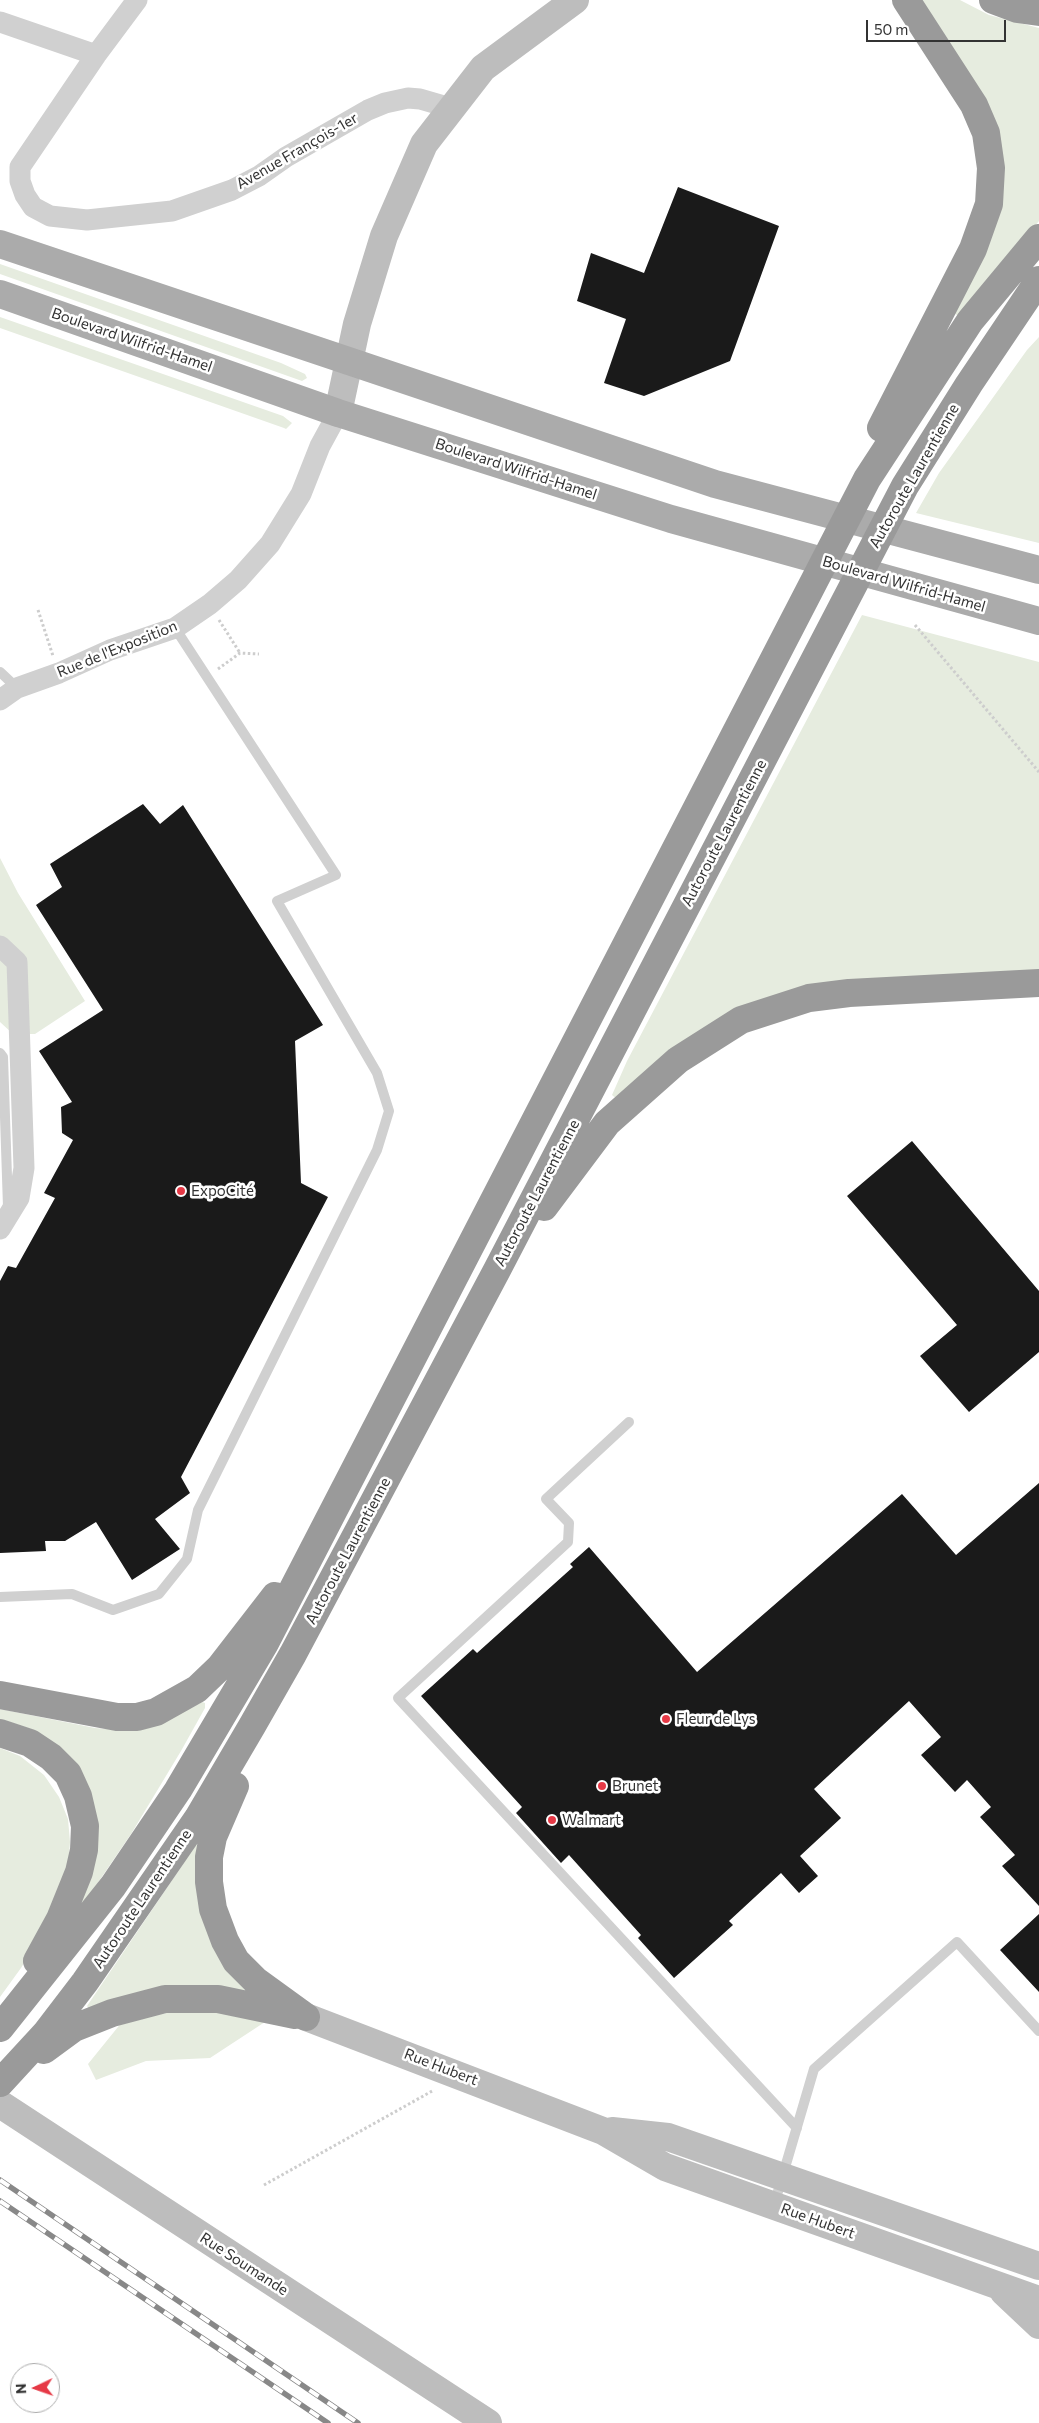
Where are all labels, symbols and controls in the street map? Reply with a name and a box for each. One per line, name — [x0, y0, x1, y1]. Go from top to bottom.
scale bar — [869, 10, 1009, 42]
text: 50 m — [874, 20, 908, 38]
street label: Avenue François-1er — [233, 109, 361, 193]
street label: Boulevard Wilfrid-Hamel — [49, 304, 215, 376]
street label: Autoroute Laurentienne — [865, 401, 963, 551]
street label: Boulevard Wilfrid-Hamel — [433, 434, 599, 504]
street label: Boulevard Wilfrid-Hamel — [820, 552, 988, 616]
street label: Rue de l'Exposition — [54, 617, 180, 681]
street label: Autoroute Laurentienne — [678, 757, 770, 909]
street label: Autoroute Laurentienne — [491, 1117, 583, 1269]
place label: ExpoCité — [191, 1182, 254, 1200]
marker: ExpoCité — [175, 1185, 187, 1197]
street label: Autoroute Laurentienne — [302, 1475, 394, 1627]
place label: Fleur de Lys — [676, 1710, 756, 1728]
marker: Fleur de Lys — [660, 1713, 672, 1725]
place label: Brunet — [612, 1777, 659, 1795]
marker: Brunet — [596, 1780, 608, 1792]
place label: Walmart — [562, 1811, 621, 1829]
marker: Walmart — [546, 1814, 558, 1826]
street label: Autoroute Laurentienne — [89, 1826, 195, 1972]
street label: Rue Hubert — [402, 2045, 480, 2089]
street label: Rue Hubert — [778, 2199, 858, 2243]
street label: Rue Soumande — [197, 2229, 291, 2299]
north arrow — [10, 2363, 60, 2413]
text: N — [12, 2383, 29, 2394]

